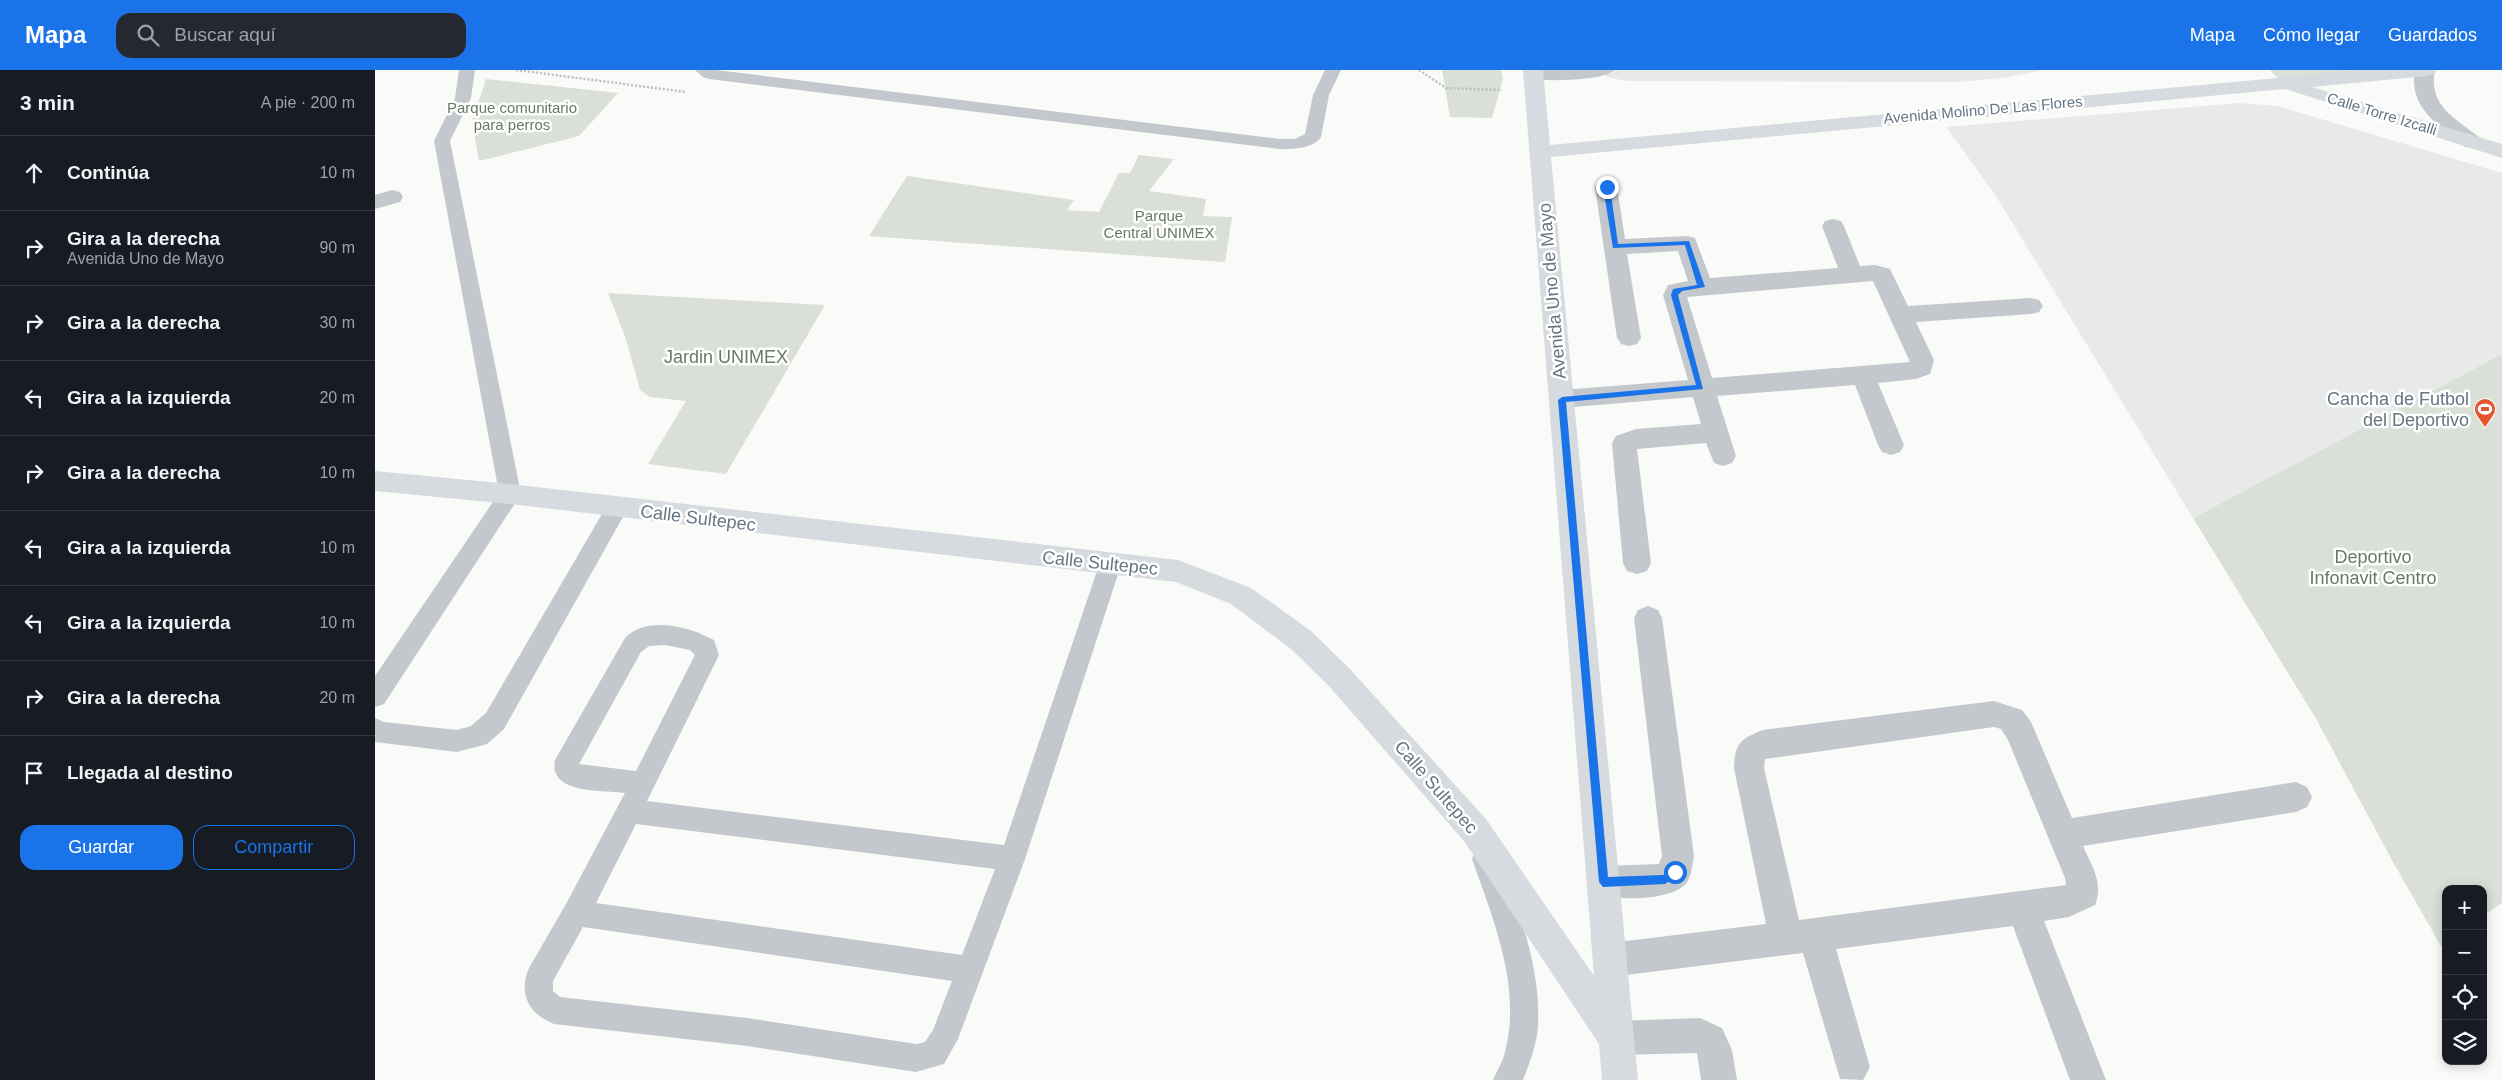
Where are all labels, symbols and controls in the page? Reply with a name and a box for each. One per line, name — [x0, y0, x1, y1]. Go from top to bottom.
search box — [116, 13, 466, 58]
text: Mapa — [25, 21, 86, 48]
icon: search — [134, 21, 162, 49]
text: Buscar aquí — [174, 24, 276, 45]
text: Mapa — [2190, 25, 2235, 45]
text: Cómo llegar — [2263, 25, 2360, 45]
text: Guardados — [2388, 25, 2477, 45]
street label: Calle Torre Izcalli — [2325, 89, 2439, 138]
text: 3 min — [20, 91, 75, 114]
street label: Avenida Molino De Las Flores — [1883, 92, 2083, 127]
text: A pie · 200 m — [261, 94, 355, 111]
park label: Parque comunitario para perros — [447, 99, 577, 133]
icon: ahead — [20, 159, 48, 187]
text: Continúa — [67, 162, 149, 183]
text: 10 m — [319, 164, 355, 181]
route end — [1596, 176, 1619, 199]
street label: Avenida Uno de Mayo — [1534, 202, 1570, 380]
park label: Parque Central UNIMEX — [1104, 207, 1214, 241]
text: Gira a la derecha — [67, 228, 220, 249]
icon: right — [20, 234, 48, 262]
text: 90 m — [319, 239, 355, 256]
text: Avenida Uno de Mayo — [67, 250, 224, 267]
icon: right — [20, 309, 48, 337]
text: Gira a la derecha — [67, 312, 220, 333]
text: 30 m — [319, 314, 355, 331]
park label: Jardin UNIMEX — [664, 347, 788, 367]
icon: left — [20, 384, 48, 412]
text: Gira a la izquierda — [67, 387, 231, 408]
text: 20 m — [319, 389, 355, 406]
place label: Cancha de Futbol del Deportivo — [2327, 389, 2469, 430]
sports icon: Cancha de Futbol del Deportivo — [2473, 397, 2497, 428]
icon: right — [20, 459, 48, 487]
text: Gira a la derecha — [67, 462, 220, 483]
text: 10 m — [319, 464, 355, 481]
street label: Calle Sultepec — [639, 501, 757, 535]
icon: left — [20, 534, 48, 562]
text: Gira a la izquierda — [67, 537, 231, 558]
text: 10 m — [319, 539, 355, 556]
street label: Calle Sultepec — [1041, 547, 1159, 579]
park label: Deportivo Infonavit Centro — [2309, 547, 2437, 588]
icon: left — [20, 609, 48, 637]
text: Gira a la izquierda — [67, 612, 231, 633]
text: 10 m — [319, 614, 355, 631]
icon: right — [20, 684, 48, 712]
text: Gira a la derecha — [67, 687, 220, 708]
text: 20 m — [319, 689, 355, 706]
street label: Calle Sultepec — [1390, 737, 1482, 837]
icon: arrive — [20, 759, 48, 787]
text: Llegada al destino — [67, 762, 233, 783]
button: Guardar — [20, 825, 183, 870]
button: Compartir — [193, 825, 355, 870]
route start — [1664, 861, 1687, 884]
map controls — [2442, 885, 2487, 1065]
button: + — [2442, 885, 2487, 930]
button: − — [2442, 930, 2487, 975]
button: locate — [2442, 975, 2487, 1020]
button: layers — [2442, 1020, 2487, 1065]

